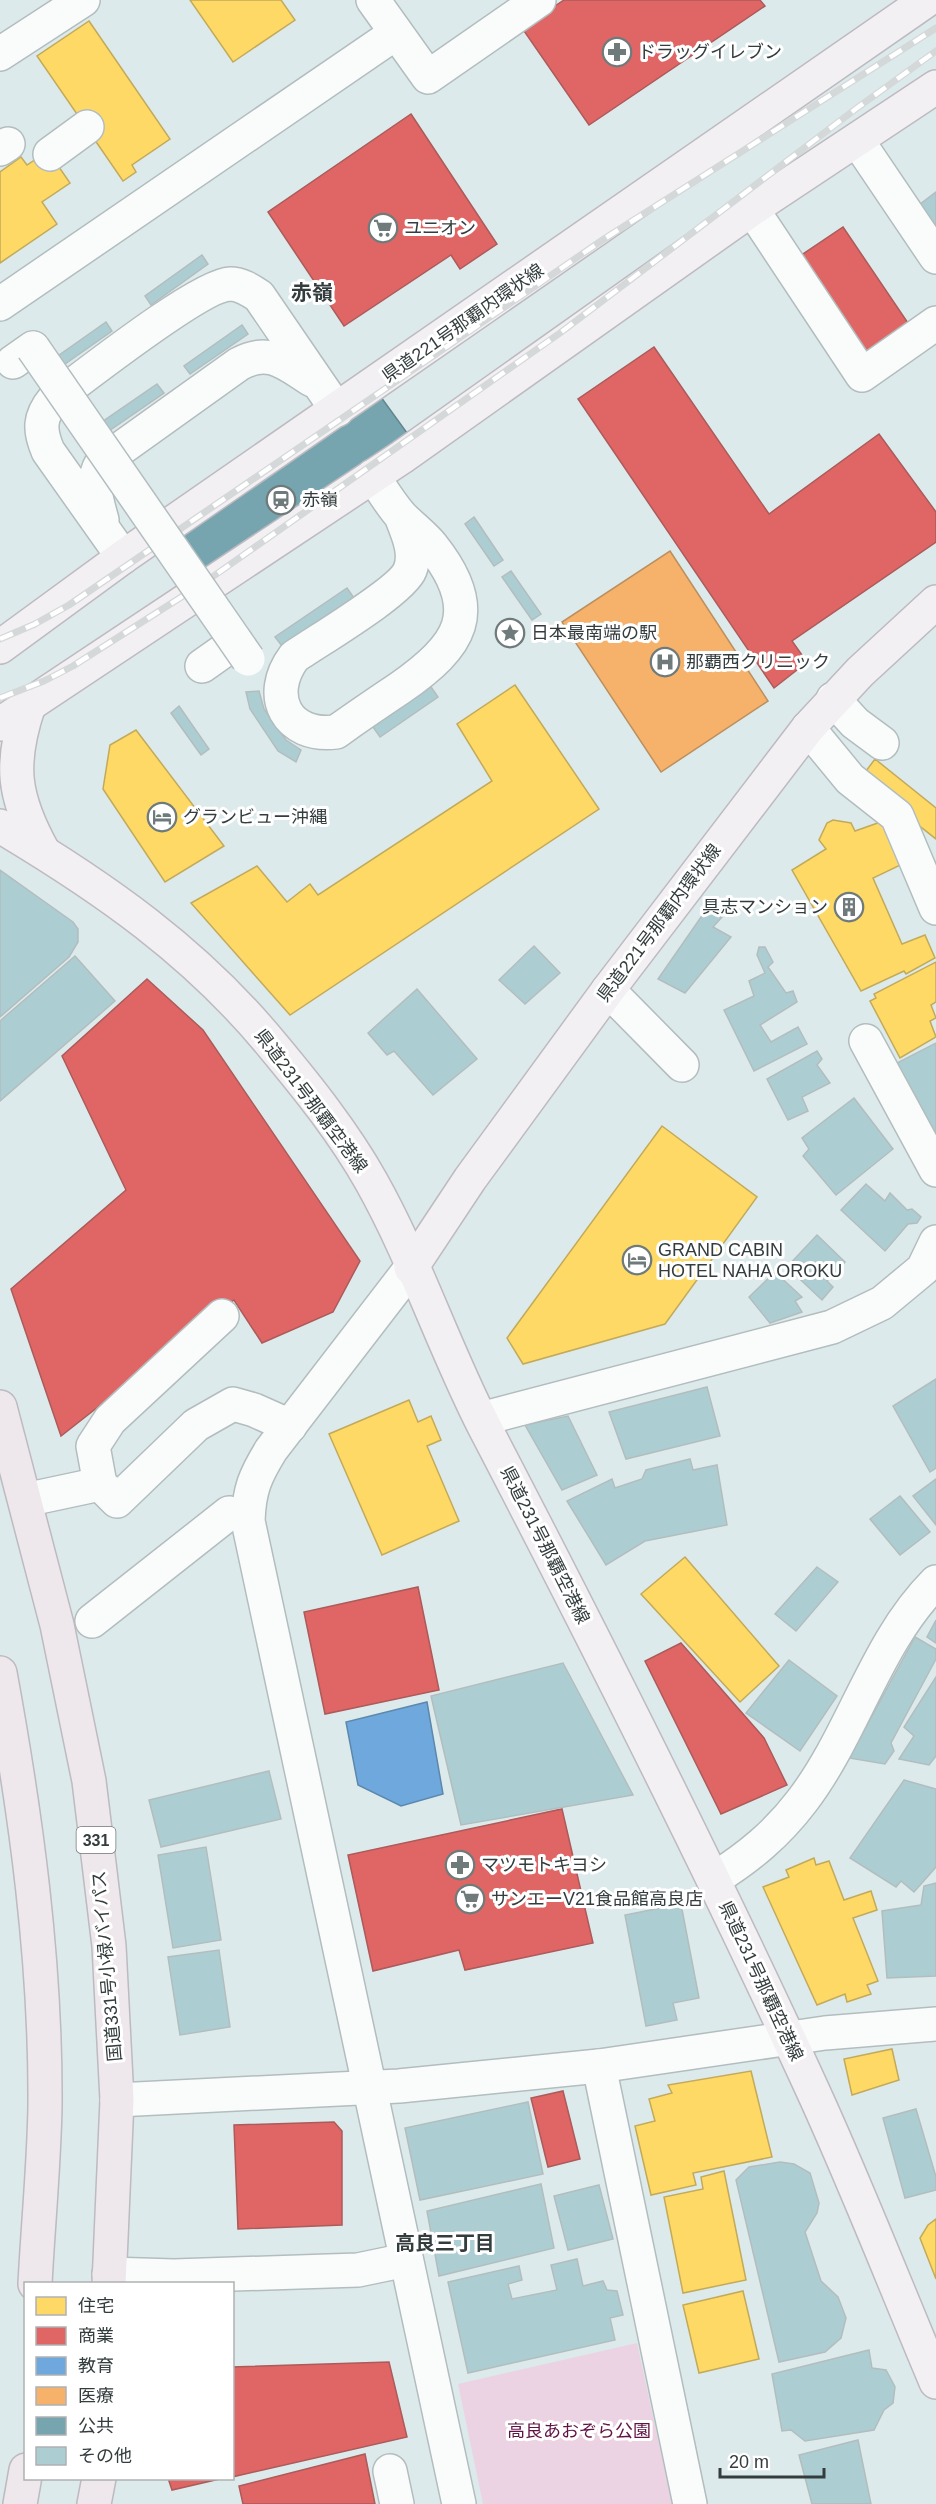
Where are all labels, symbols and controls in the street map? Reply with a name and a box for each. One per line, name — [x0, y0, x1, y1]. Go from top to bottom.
pharmacy icon: ドラッグイレブン — [601, 36, 633, 68]
place label: ドラッグイレブン — [638, 42, 782, 62]
supermarket icon: ユニオン — [367, 212, 399, 244]
place label: ユニオン — [404, 218, 476, 238]
street label: 県道221号那覇内環状線 — [379, 260, 547, 386]
district label: 赤嶺 — [291, 281, 333, 304]
station icon: 赤嶺 — [265, 484, 297, 516]
place label: 赤嶺 — [302, 490, 338, 510]
place icon: 日本最南端の駅 — [494, 617, 526, 649]
place label: 日本最南端の駅 — [531, 623, 657, 643]
hospital icon: 那覇西クリニック — [649, 646, 681, 678]
place label: 那覇西クリニック — [686, 652, 830, 672]
hotel icon: グランビュー沖縄 — [146, 801, 178, 833]
place label: グランビュー沖縄 — [183, 807, 327, 827]
street label: 県道221号那覇内環状線 — [593, 840, 725, 1006]
building icon: 具志マンション — [833, 891, 865, 923]
place label: 具志マンション — [702, 897, 828, 917]
street label: 県道231号那覇空港線 — [251, 1025, 371, 1177]
place label: GRAND CABIN HOTEL NAHA OROKU — [658, 1240, 842, 1281]
hotel icon: GRAND CABIN HOTEL NAHA OROKU — [621, 1244, 653, 1276]
street label: 県道231号那覇空港線 — [497, 1463, 593, 1627]
road number: 331 — [76, 1827, 116, 1853]
pharmacy icon: マツモトキヨシ — [444, 1849, 476, 1881]
place label: マツモトキヨシ — [481, 1855, 607, 1875]
street label: 国道331号小禄バイパス — [89, 1870, 125, 2062]
supermarket icon: サンエーV21食品館高良店 — [454, 1883, 486, 1915]
place label: サンエーV21食品館高良店 — [491, 1889, 703, 1909]
street label: 県道231号那覇空港線 — [715, 1898, 807, 2064]
district label: 高良三丁目 — [395, 2232, 495, 2254]
legend — [24, 2282, 234, 2480]
text: 住宅 — [78, 2296, 114, 2316]
text: 商業 — [78, 2326, 114, 2346]
text: 教育 — [78, 2356, 114, 2376]
text: 医療 — [78, 2386, 114, 2406]
text: 公共 — [78, 2416, 114, 2436]
park label: 高良あおぞら公園 — [507, 2421, 651, 2441]
scale bar — [720, 2441, 824, 2479]
text: その他 — [78, 2446, 132, 2466]
text: 20 m — [729, 2452, 769, 2472]

